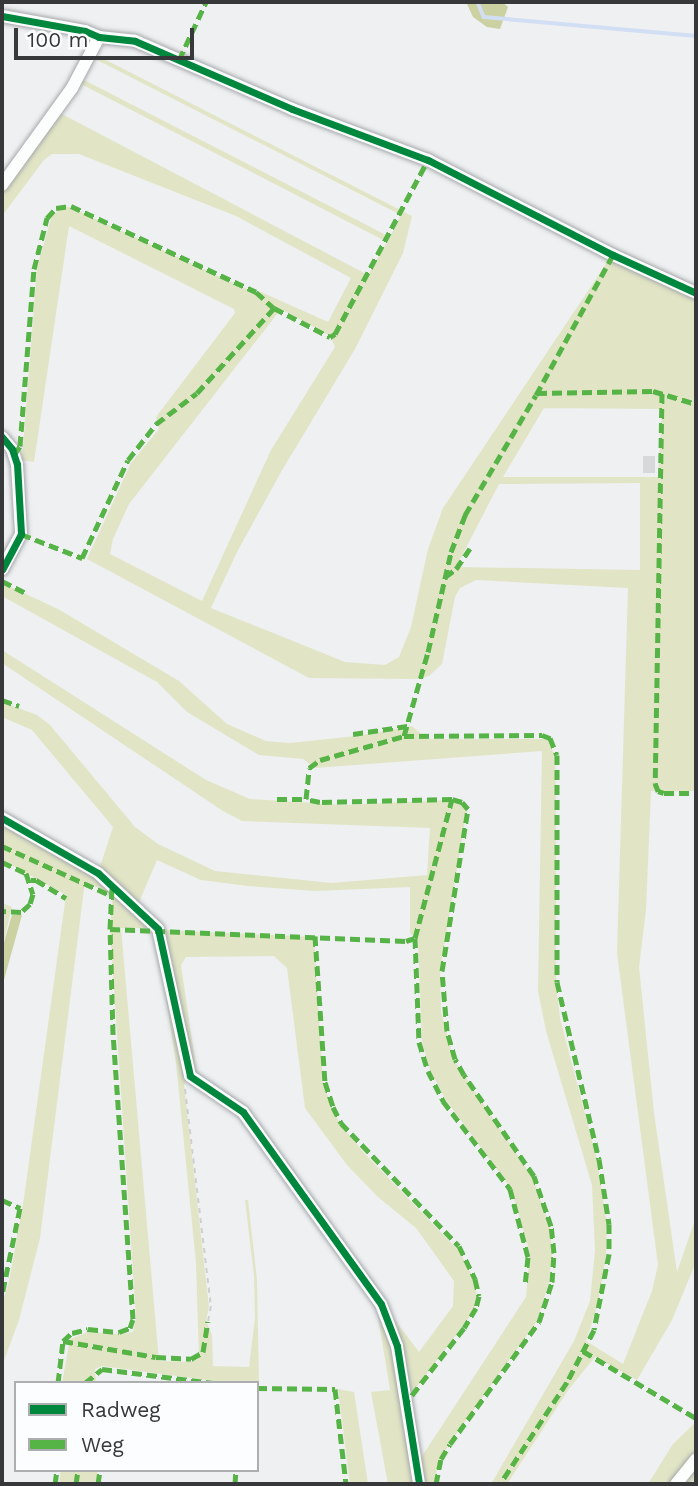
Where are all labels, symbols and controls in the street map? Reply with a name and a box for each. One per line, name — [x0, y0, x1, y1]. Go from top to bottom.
scale bar — [18, 14, 198, 58]
text: 100 m — [27, 27, 89, 52]
legend — [14, 1381, 259, 1472]
text: Radweg — [81, 1397, 161, 1422]
text: Weg — [81, 1432, 124, 1457]

